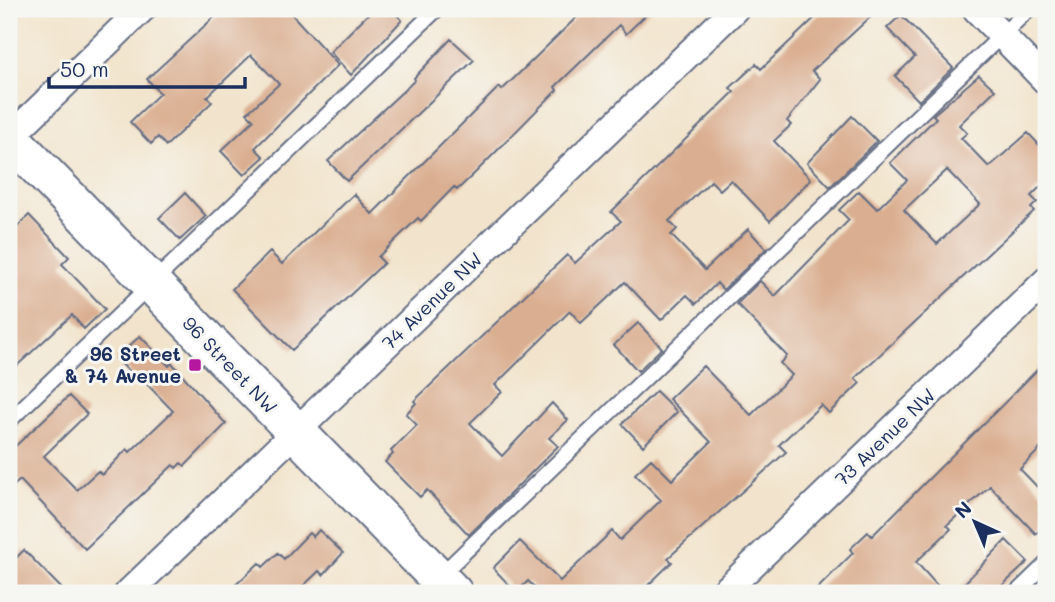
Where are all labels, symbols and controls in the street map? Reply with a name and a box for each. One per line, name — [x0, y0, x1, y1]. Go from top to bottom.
scale bar — [49, 46, 245, 90]
text: 50 m — [60, 55, 109, 82]
street label: 74 Avenue NW — [376, 246, 487, 355]
street label: 96 Street NW — [178, 311, 283, 419]
place label: 96 Street & 74 Avenue — [64, 341, 181, 388]
marker: 96 Street & 74 Avenue — [187, 357, 203, 373]
street label: 73 Avenue NW — [829, 382, 940, 491]
north arrow — [940, 486, 1010, 556]
text: N — [949, 495, 977, 523]

